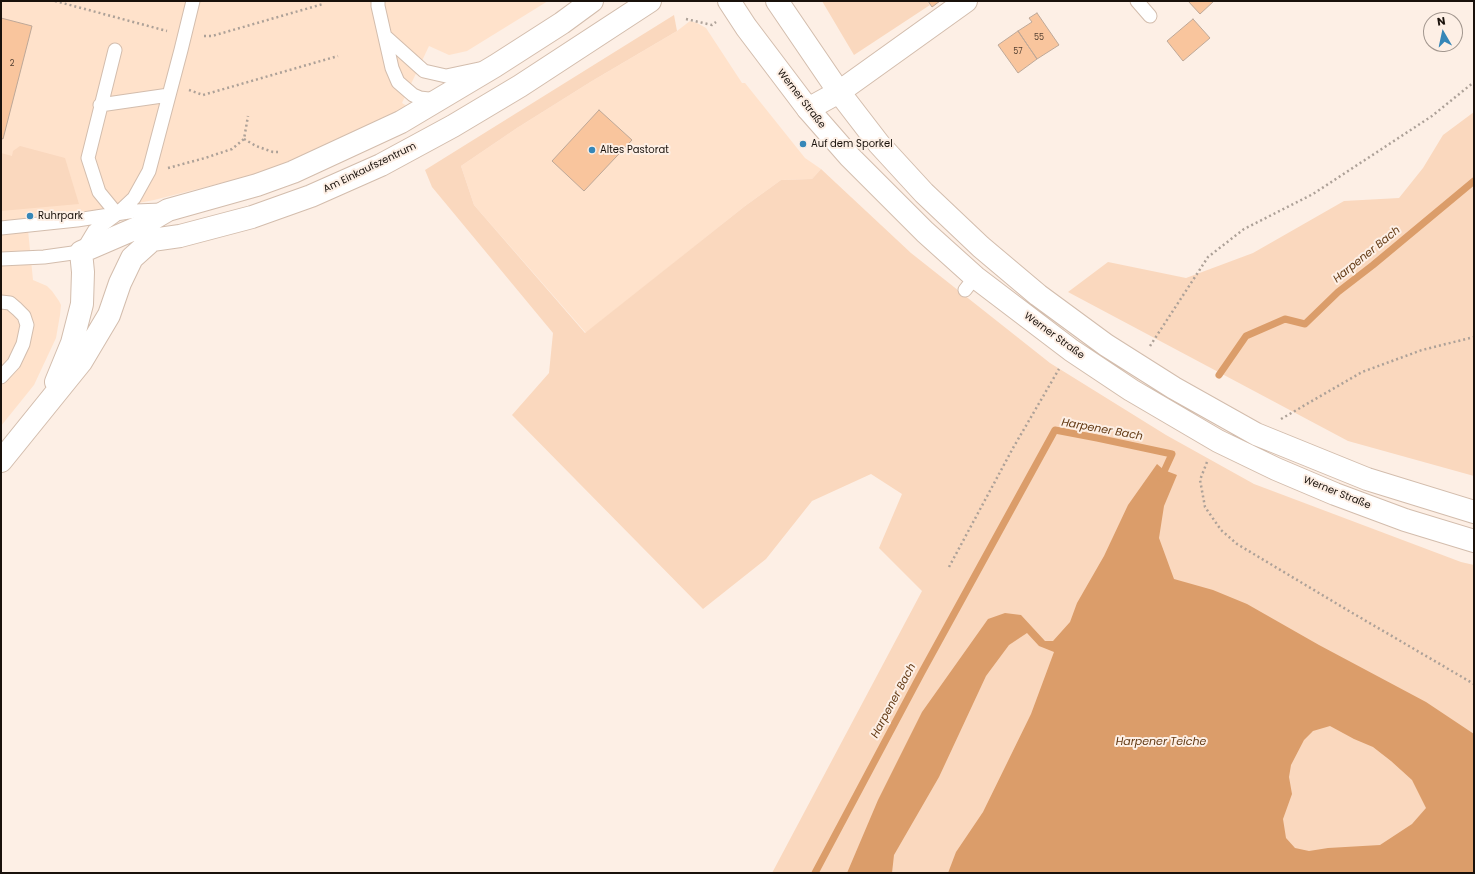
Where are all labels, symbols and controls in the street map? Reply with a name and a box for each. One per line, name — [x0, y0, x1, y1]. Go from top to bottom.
north arrow — [1423, 12, 1463, 52]
text: N — [1436, 13, 1447, 30]
house number: 55 — [1034, 33, 1044, 43]
house number: 57 — [1013, 47, 1023, 57]
house number: 2 — [10, 59, 14, 69]
street label: Werner Straße — [774, 67, 828, 131]
place label: Auf dem Sporkel — [811, 138, 893, 150]
marker: Auf dem Sporkel — [798, 139, 808, 149]
street label: Am Einkaufszentrum — [322, 140, 418, 196]
place label: Altes Pastorat — [600, 144, 669, 156]
marker: Altes Pastorat — [587, 145, 597, 155]
place label: Ruhrpark — [38, 210, 83, 222]
marker: Ruhrpark — [25, 211, 35, 221]
water label: Harpener Bach — [1331, 224, 1403, 286]
street label: Werner Straße — [1021, 310, 1087, 362]
water label: Harpener Bach — [1060, 416, 1144, 444]
street label: Werner Straße — [1302, 474, 1372, 512]
water label: Harpener Bach — [869, 661, 919, 741]
water label: Harpener Teiche — [1116, 735, 1206, 749]

